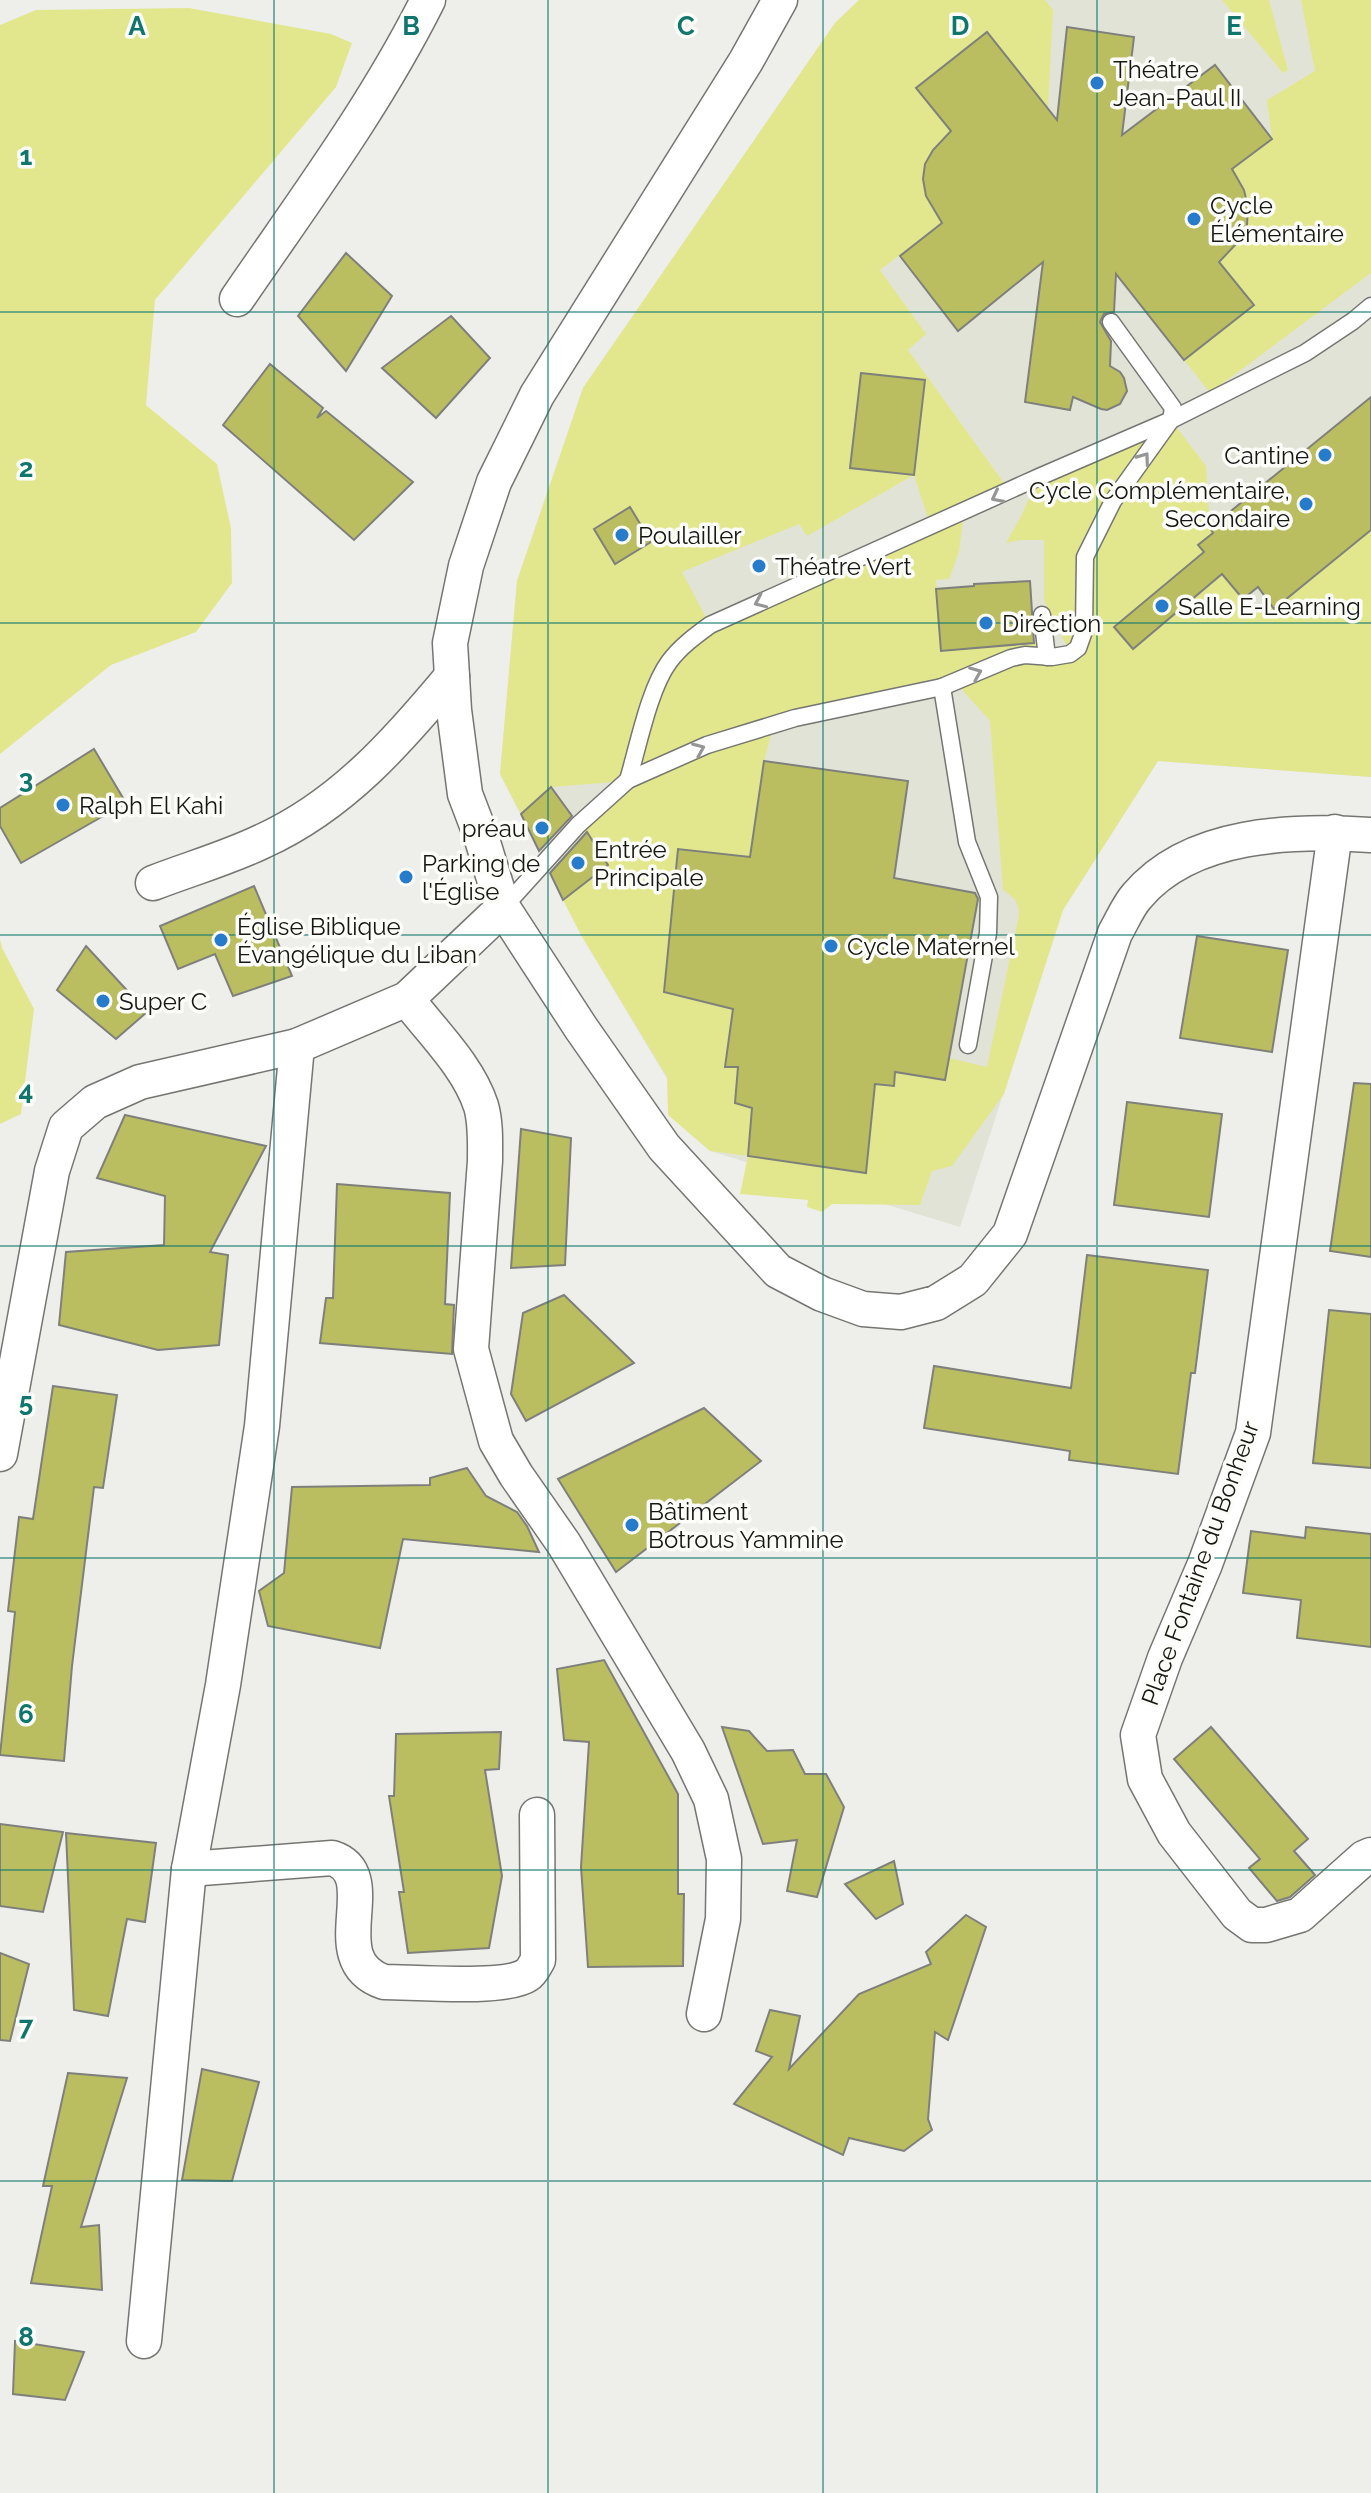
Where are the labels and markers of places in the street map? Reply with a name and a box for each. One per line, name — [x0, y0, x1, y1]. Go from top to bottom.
place label: Théatre Jean-Paul II — [1113, 55, 1242, 112]
marker: Théatre Jean-Paul II — [1088, 74, 1106, 92]
place label: Cycle Élémentaire — [1210, 191, 1344, 248]
marker: Cycle Élémentaire — [1185, 210, 1203, 228]
place label: Cantine — [1224, 441, 1309, 470]
marker: Cantine — [1316, 446, 1334, 464]
place label: Cycle Complémentaire, Secondaire — [1029, 476, 1290, 533]
marker: Cycle Complémentaire, Secondaire — [1297, 495, 1315, 513]
place label: Poulailler — [638, 521, 742, 550]
marker: Poulailler — [613, 526, 631, 544]
place label: Théatre Vert — [775, 552, 911, 581]
marker: Théatre Vert — [750, 557, 768, 575]
place label: Salle E-Learning — [1178, 592, 1361, 621]
marker: Salle E-Learning — [1153, 597, 1171, 615]
place label: Diréction — [1002, 609, 1101, 638]
marker: Diréction — [977, 614, 995, 632]
place label: Ralph El Kahi — [79, 791, 223, 820]
marker: Ralph El Kahi — [54, 796, 72, 814]
place label: préau — [462, 814, 526, 843]
marker: préau — [533, 819, 551, 837]
place label: Entrée Principale — [594, 835, 704, 892]
place label: Parking de l'Église — [422, 849, 540, 906]
marker: Entrée Principale — [569, 854, 587, 872]
marker: Parking de l'Église — [397, 868, 415, 886]
place label: Église Biblique Évangélique du Liban — [237, 912, 477, 969]
marker: Église Biblique Évangélique du Liban — [212, 931, 230, 949]
place label: Cycle Maternel — [847, 932, 1015, 961]
marker: Cycle Maternel — [822, 937, 840, 955]
place label: Super C — [119, 987, 207, 1016]
marker: Super C — [94, 992, 112, 1010]
place label: Bâtiment Botrous Yammine — [648, 1497, 844, 1554]
marker: Bâtiment Botrous Yammine — [623, 1516, 641, 1534]

